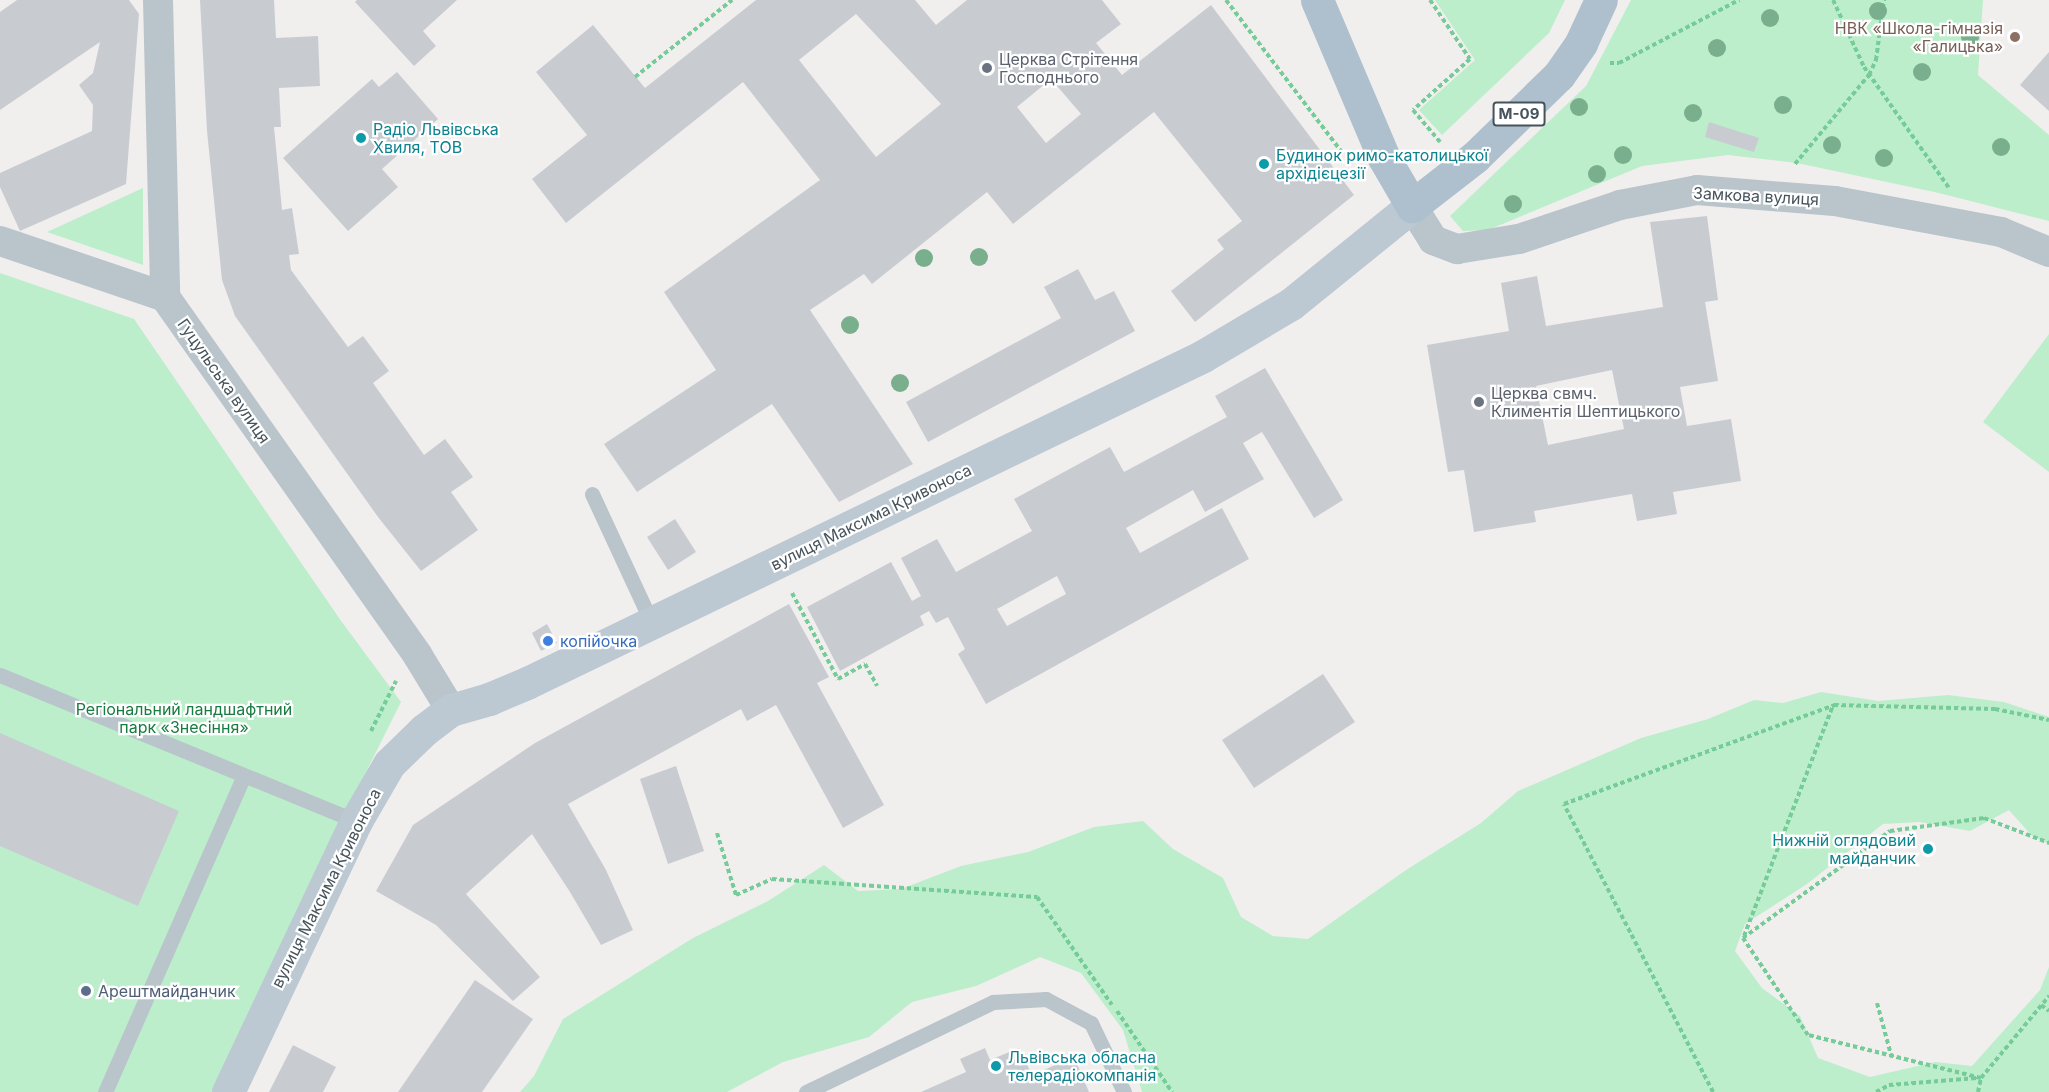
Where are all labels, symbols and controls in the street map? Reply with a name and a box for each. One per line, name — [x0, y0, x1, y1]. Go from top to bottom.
place label: НВК «Школа-гімназія «Галицька» — [1835, 18, 2003, 56]
marker: НВК «Школа-гімназія «Галицька» — [2008, 30, 2022, 44]
place label: Церква Стрітення Господнього — [999, 49, 1138, 87]
marker: Церква Стрітення Господнього — [980, 61, 994, 75]
road number: М-09 — [1492, 102, 1546, 126]
place label: Радіо Львівська Хвиля, ТОВ — [373, 119, 499, 157]
marker: Радіо Львівська Хвиля, ТОВ — [354, 131, 368, 145]
place label: Будинок римо-католицької архідієцезії — [1276, 145, 1488, 183]
marker: Будинок римо-католицької архідієцезії — [1257, 157, 1271, 171]
street label: Замкова вулиця — [1693, 183, 1819, 209]
street label: Гуцульська вулиця — [174, 315, 274, 447]
place label: Церква свмч. Климентія Шептицького — [1491, 383, 1680, 421]
marker: Церква свмч. Климентія Шептицького — [1472, 395, 1486, 409]
street label: вулиця Максима Кривоноса — [767, 460, 975, 574]
place label: копійочка — [560, 631, 637, 651]
marker: копійочка — [541, 634, 555, 648]
park label: Регіональний ландшафтний парк «Знесіння» — [76, 699, 292, 737]
street label: вулиця Максима Кривоноса — [267, 785, 385, 991]
place label: Нижній оглядовий майданчик — [1772, 830, 1916, 868]
marker: Нижній оглядовий майданчик — [1921, 842, 1935, 856]
place label: Арештмайданчик — [98, 981, 236, 1001]
marker: Арештмайданчик — [79, 984, 93, 998]
place label: Львівська обласна телерадіокомпанія — [1008, 1047, 1156, 1085]
marker: Львівська обласна телерадіокомпанія — [989, 1059, 1003, 1073]

